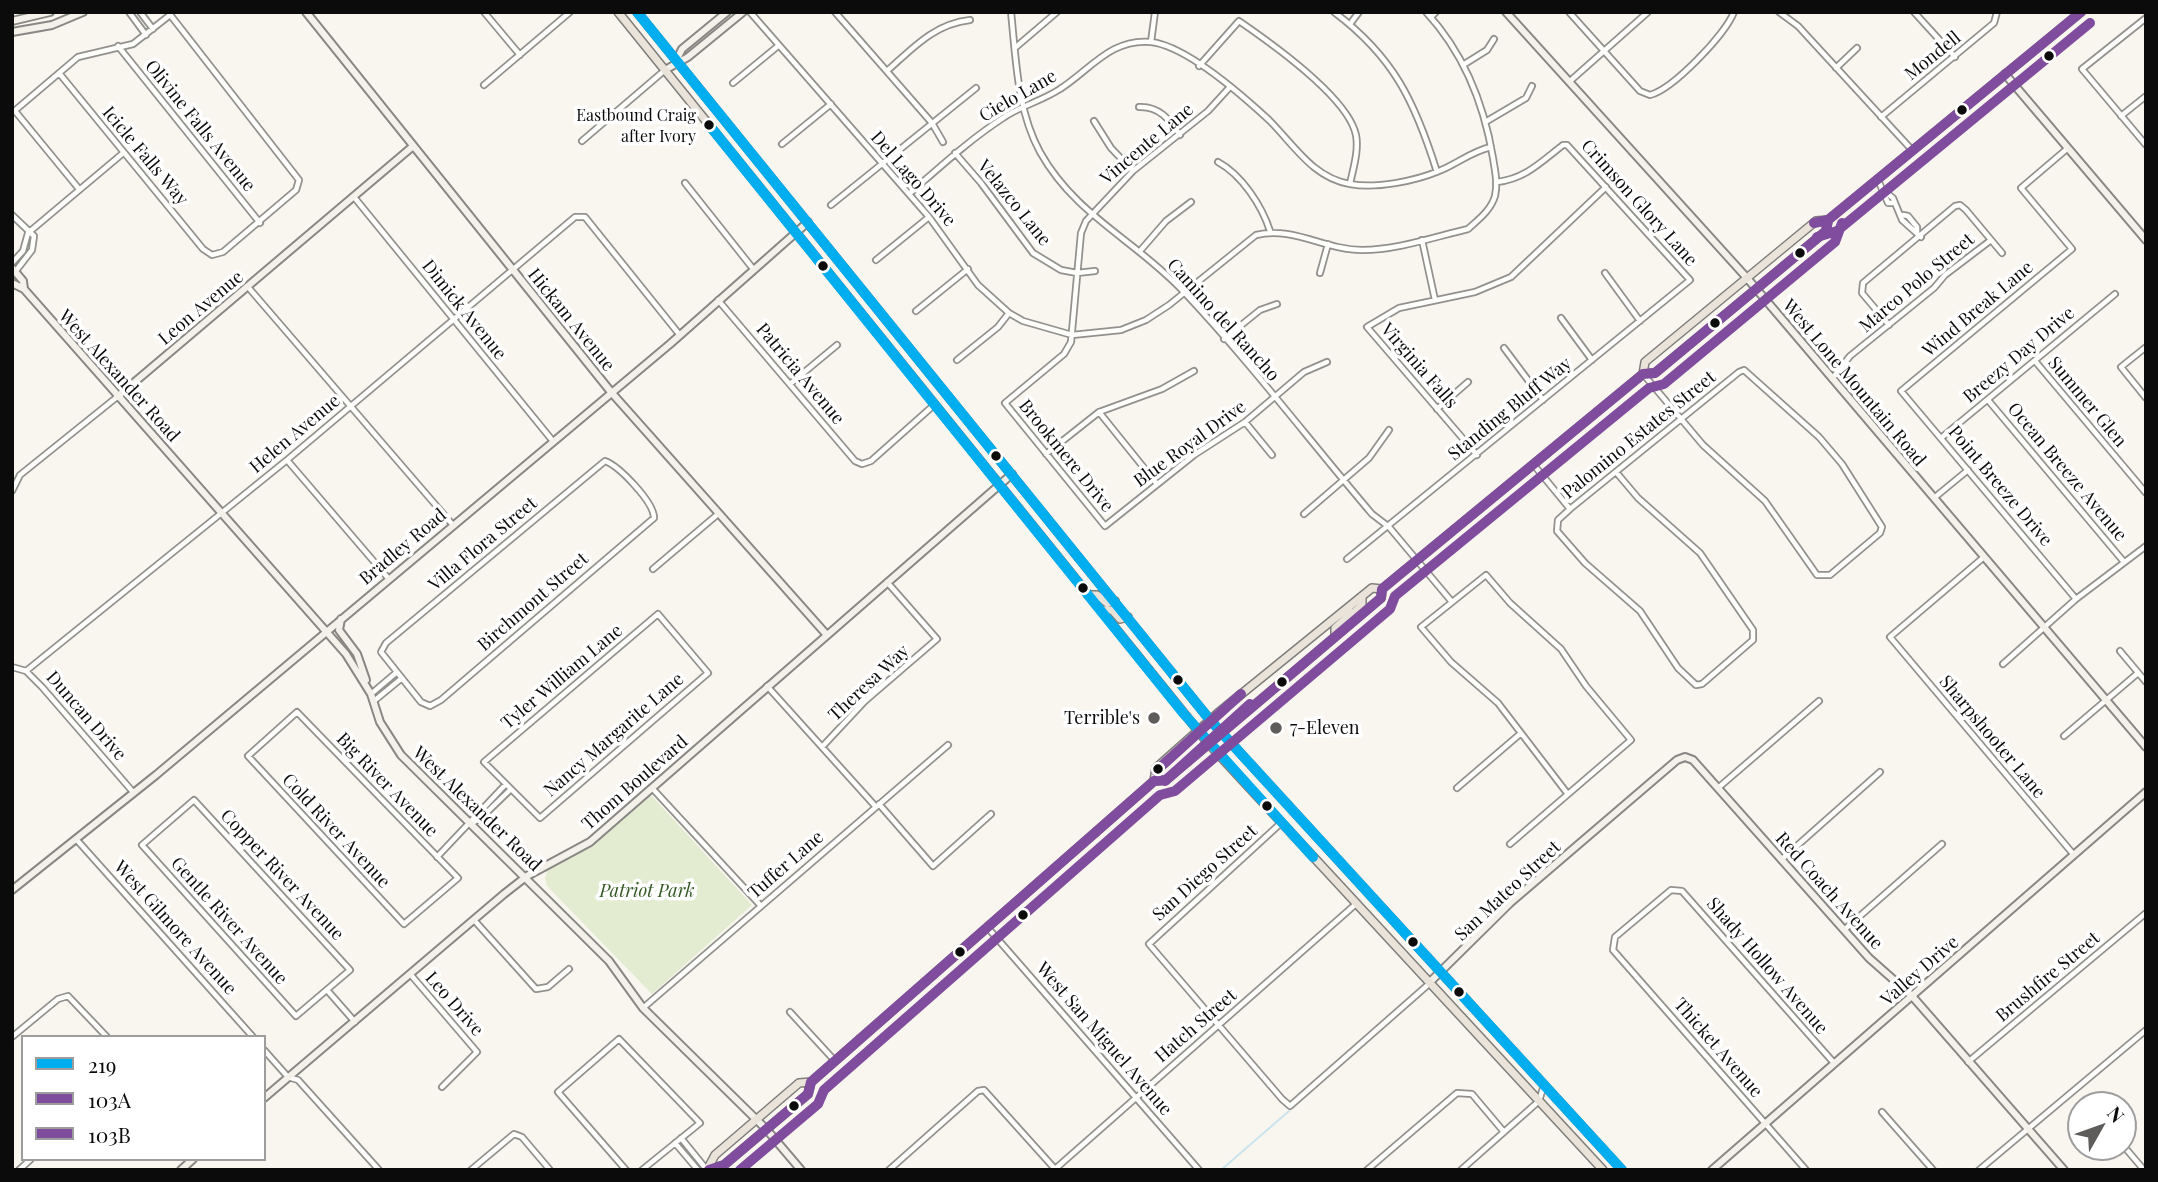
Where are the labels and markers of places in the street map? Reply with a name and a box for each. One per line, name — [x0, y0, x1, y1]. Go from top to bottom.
unlabelled marker — [2042, 49, 2056, 63]
unlabelled marker — [1955, 103, 1969, 117]
place label: Eastbound Craig after Ivory — [576, 106, 696, 144]
marker: Eastbound Craig after Ivory — [702, 118, 716, 132]
unlabelled marker — [1793, 246, 1807, 260]
unlabelled marker — [816, 259, 830, 273]
unlabelled marker — [1708, 316, 1722, 330]
unlabelled marker — [989, 449, 1003, 463]
unlabelled marker — [1076, 581, 1090, 595]
unlabelled marker — [1171, 673, 1185, 687]
unlabelled marker — [1275, 675, 1289, 689]
place label: Terrible's — [1064, 707, 1140, 729]
marker: Terrible's — [1146, 710, 1162, 726]
place label: 7-Eleven — [1290, 717, 1360, 739]
marker: 7-Eleven — [1268, 720, 1284, 736]
unlabelled marker — [1151, 762, 1165, 776]
unlabelled marker — [1260, 799, 1274, 813]
unlabelled marker — [1016, 908, 1030, 922]
unlabelled marker — [1406, 935, 1420, 949]
unlabelled marker — [953, 945, 967, 959]
unlabelled marker — [1452, 985, 1466, 999]
unlabelled marker — [787, 1099, 801, 1113]

